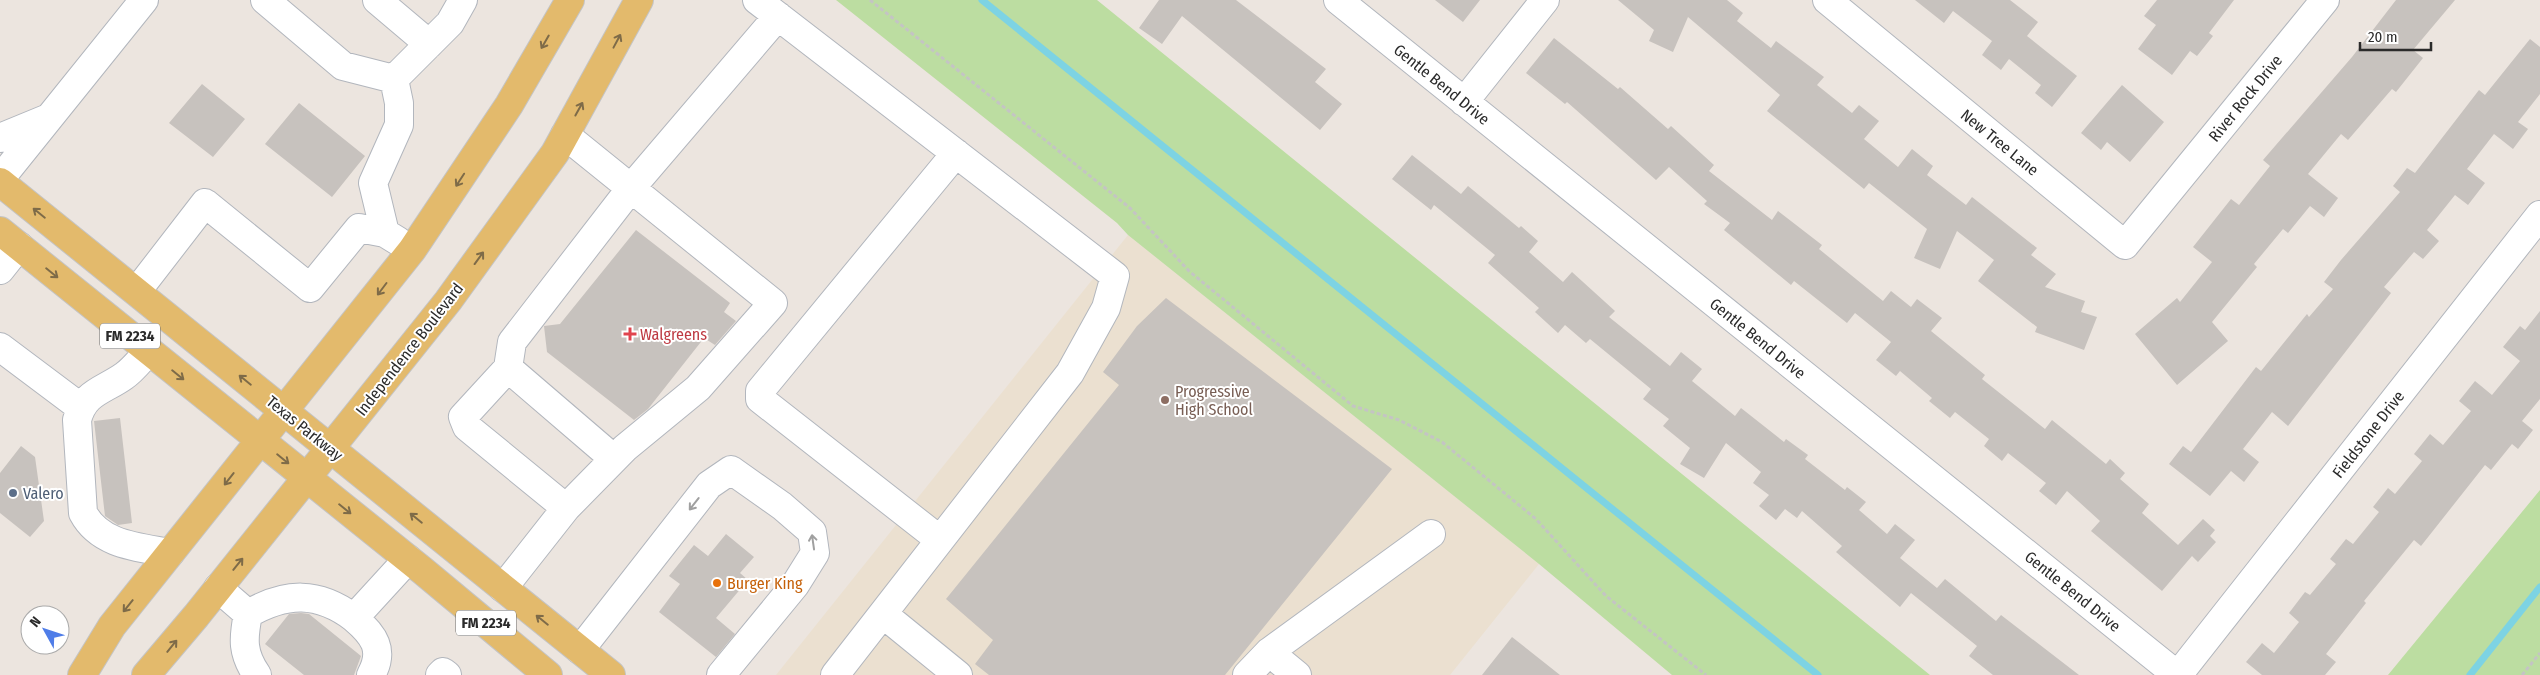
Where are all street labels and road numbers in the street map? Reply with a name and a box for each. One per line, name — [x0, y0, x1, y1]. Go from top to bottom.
street label: Gentle Bend Drive — [1390, 40, 1493, 129]
street label: River Rock Drive — [2205, 51, 2286, 145]
street label: New Tree Lane — [1957, 105, 2043, 180]
street label: Independence Boulevard — [352, 279, 467, 419]
street label: Gentle Bend Drive — [1706, 294, 1809, 383]
road number: FM 2234 — [100, 324, 160, 348]
street label: Fieldstone Drive — [2328, 387, 2408, 482]
street label: Texas Parkway — [263, 392, 347, 466]
street label: Gentle Bend Drive — [2021, 547, 2124, 636]
road number: FM 2234 — [456, 610, 516, 636]

